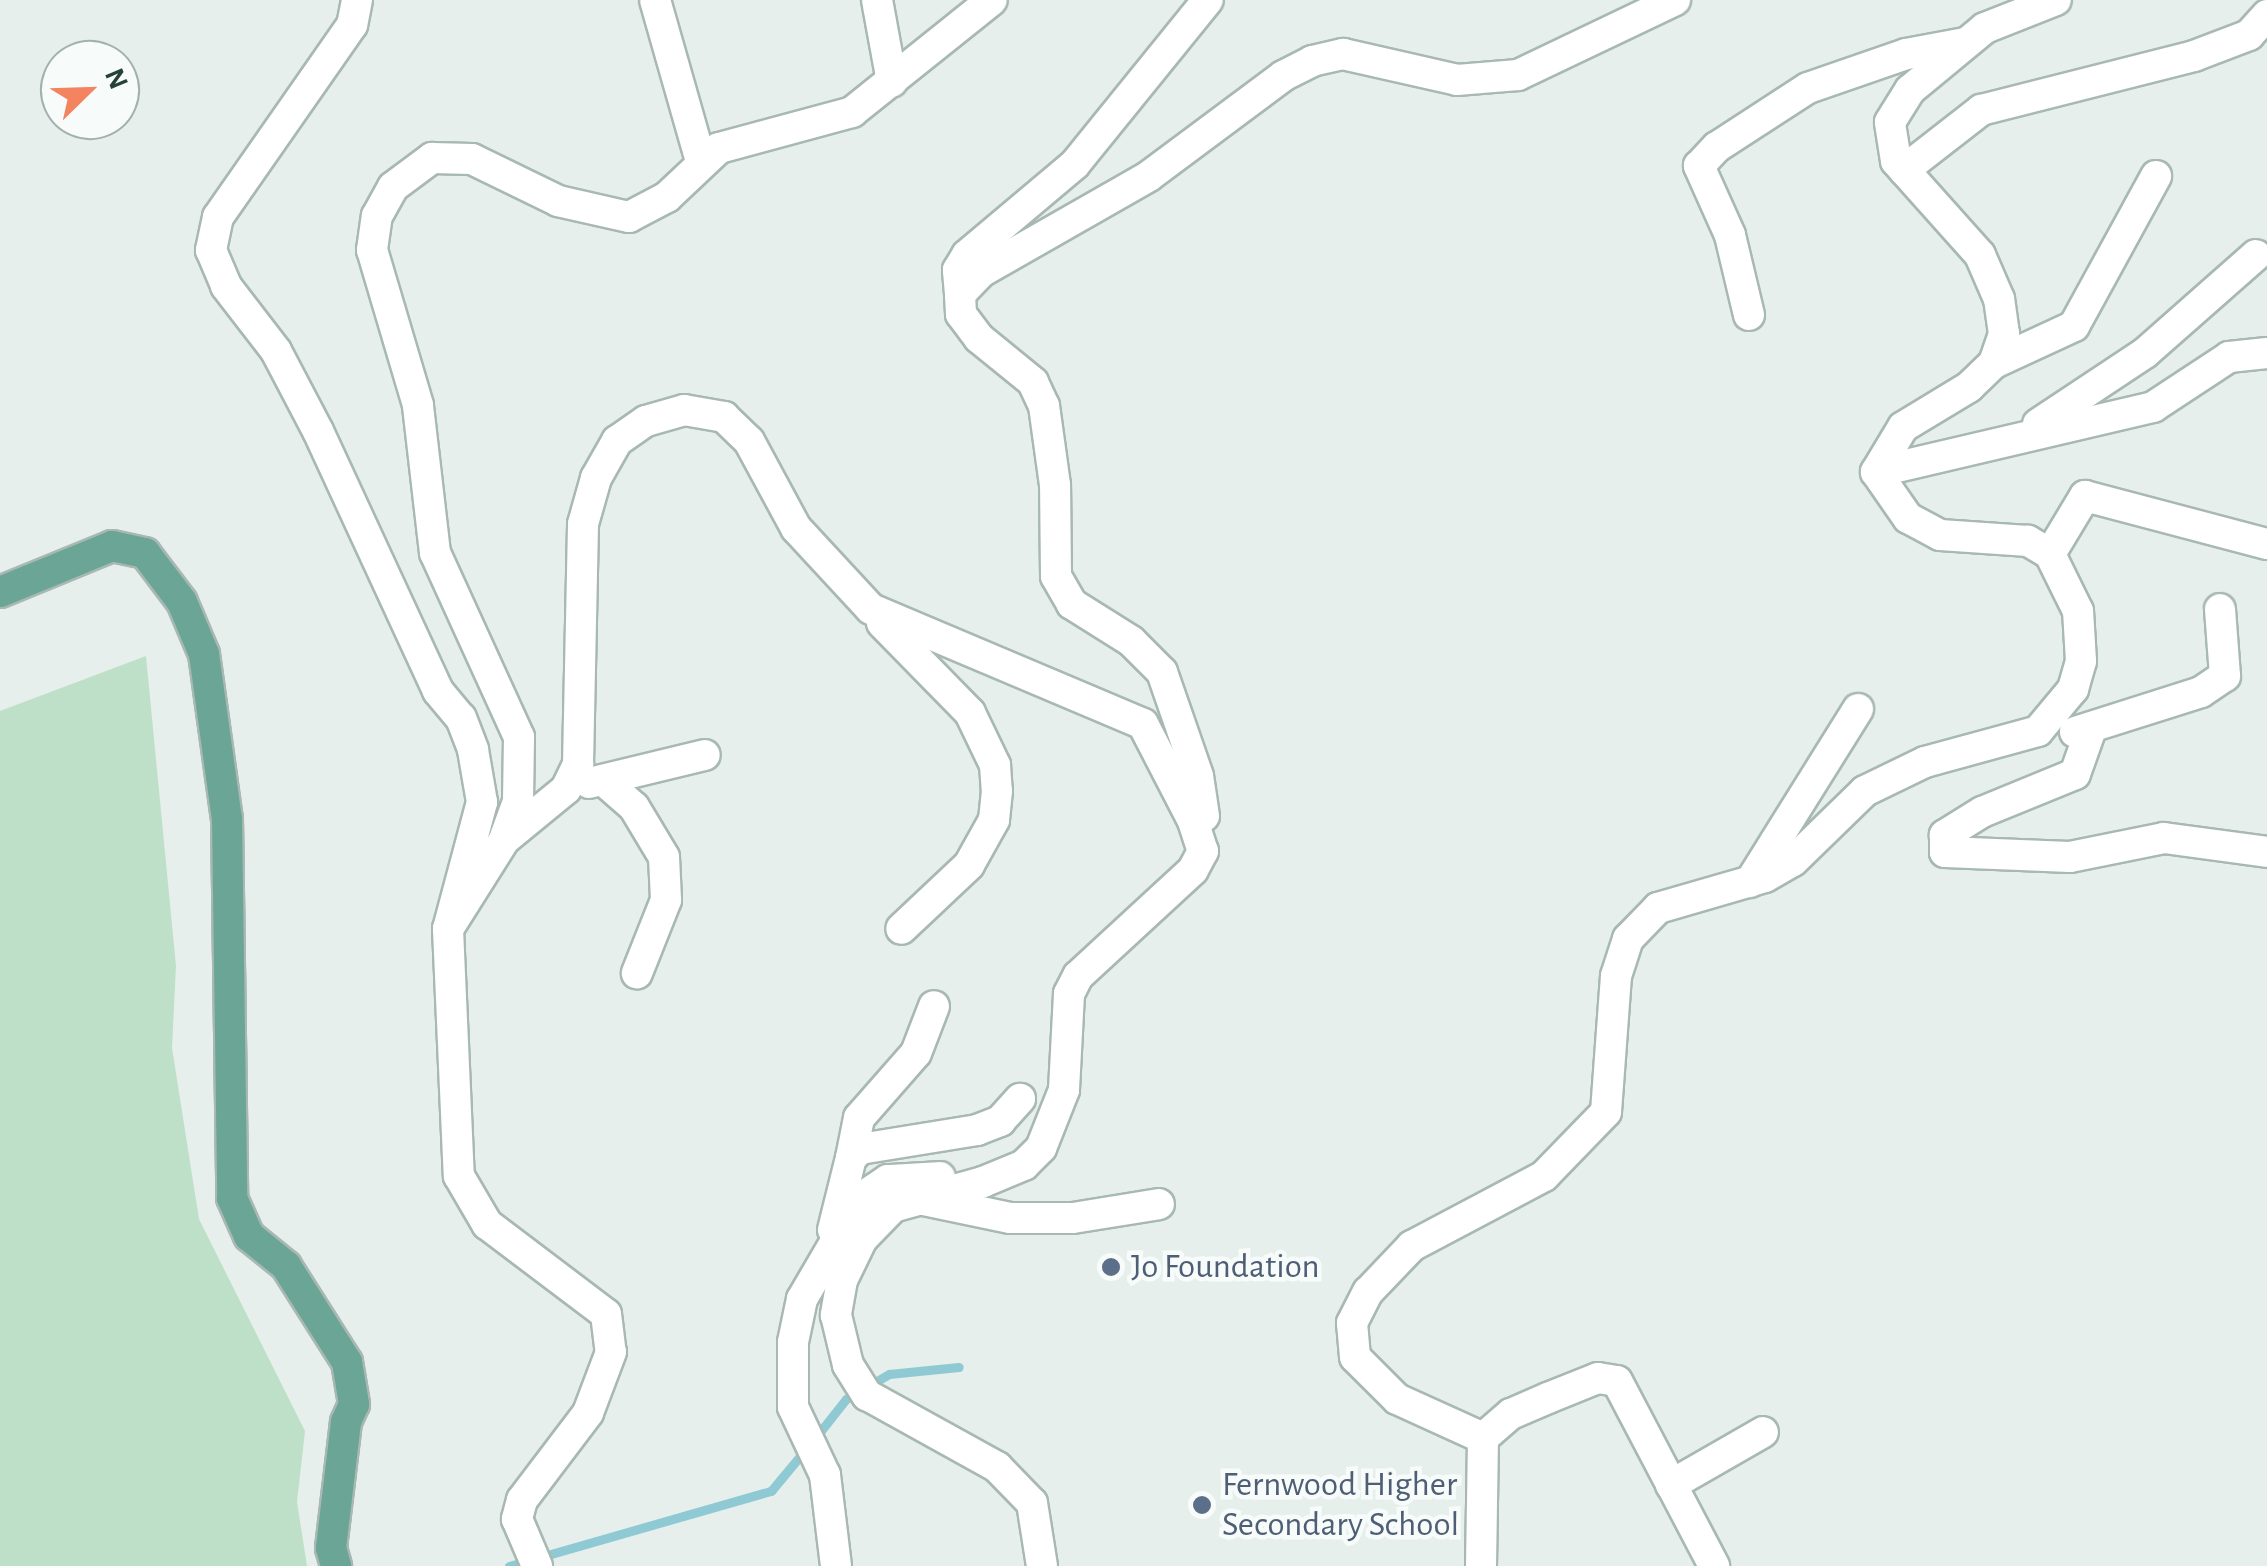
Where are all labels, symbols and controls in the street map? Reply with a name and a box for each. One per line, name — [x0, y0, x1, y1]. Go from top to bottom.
north arrow — [40, 40, 140, 140]
text: N — [99, 65, 132, 93]
place label: Jo Foundation — [1131, 1246, 1320, 1288]
marker: Jo Foundation — [1100, 1256, 1122, 1278]
place label: Fernwood Higher Secondary School — [1222, 1464, 1459, 1546]
marker: Fernwood Higher Secondary School — [1191, 1494, 1213, 1516]

